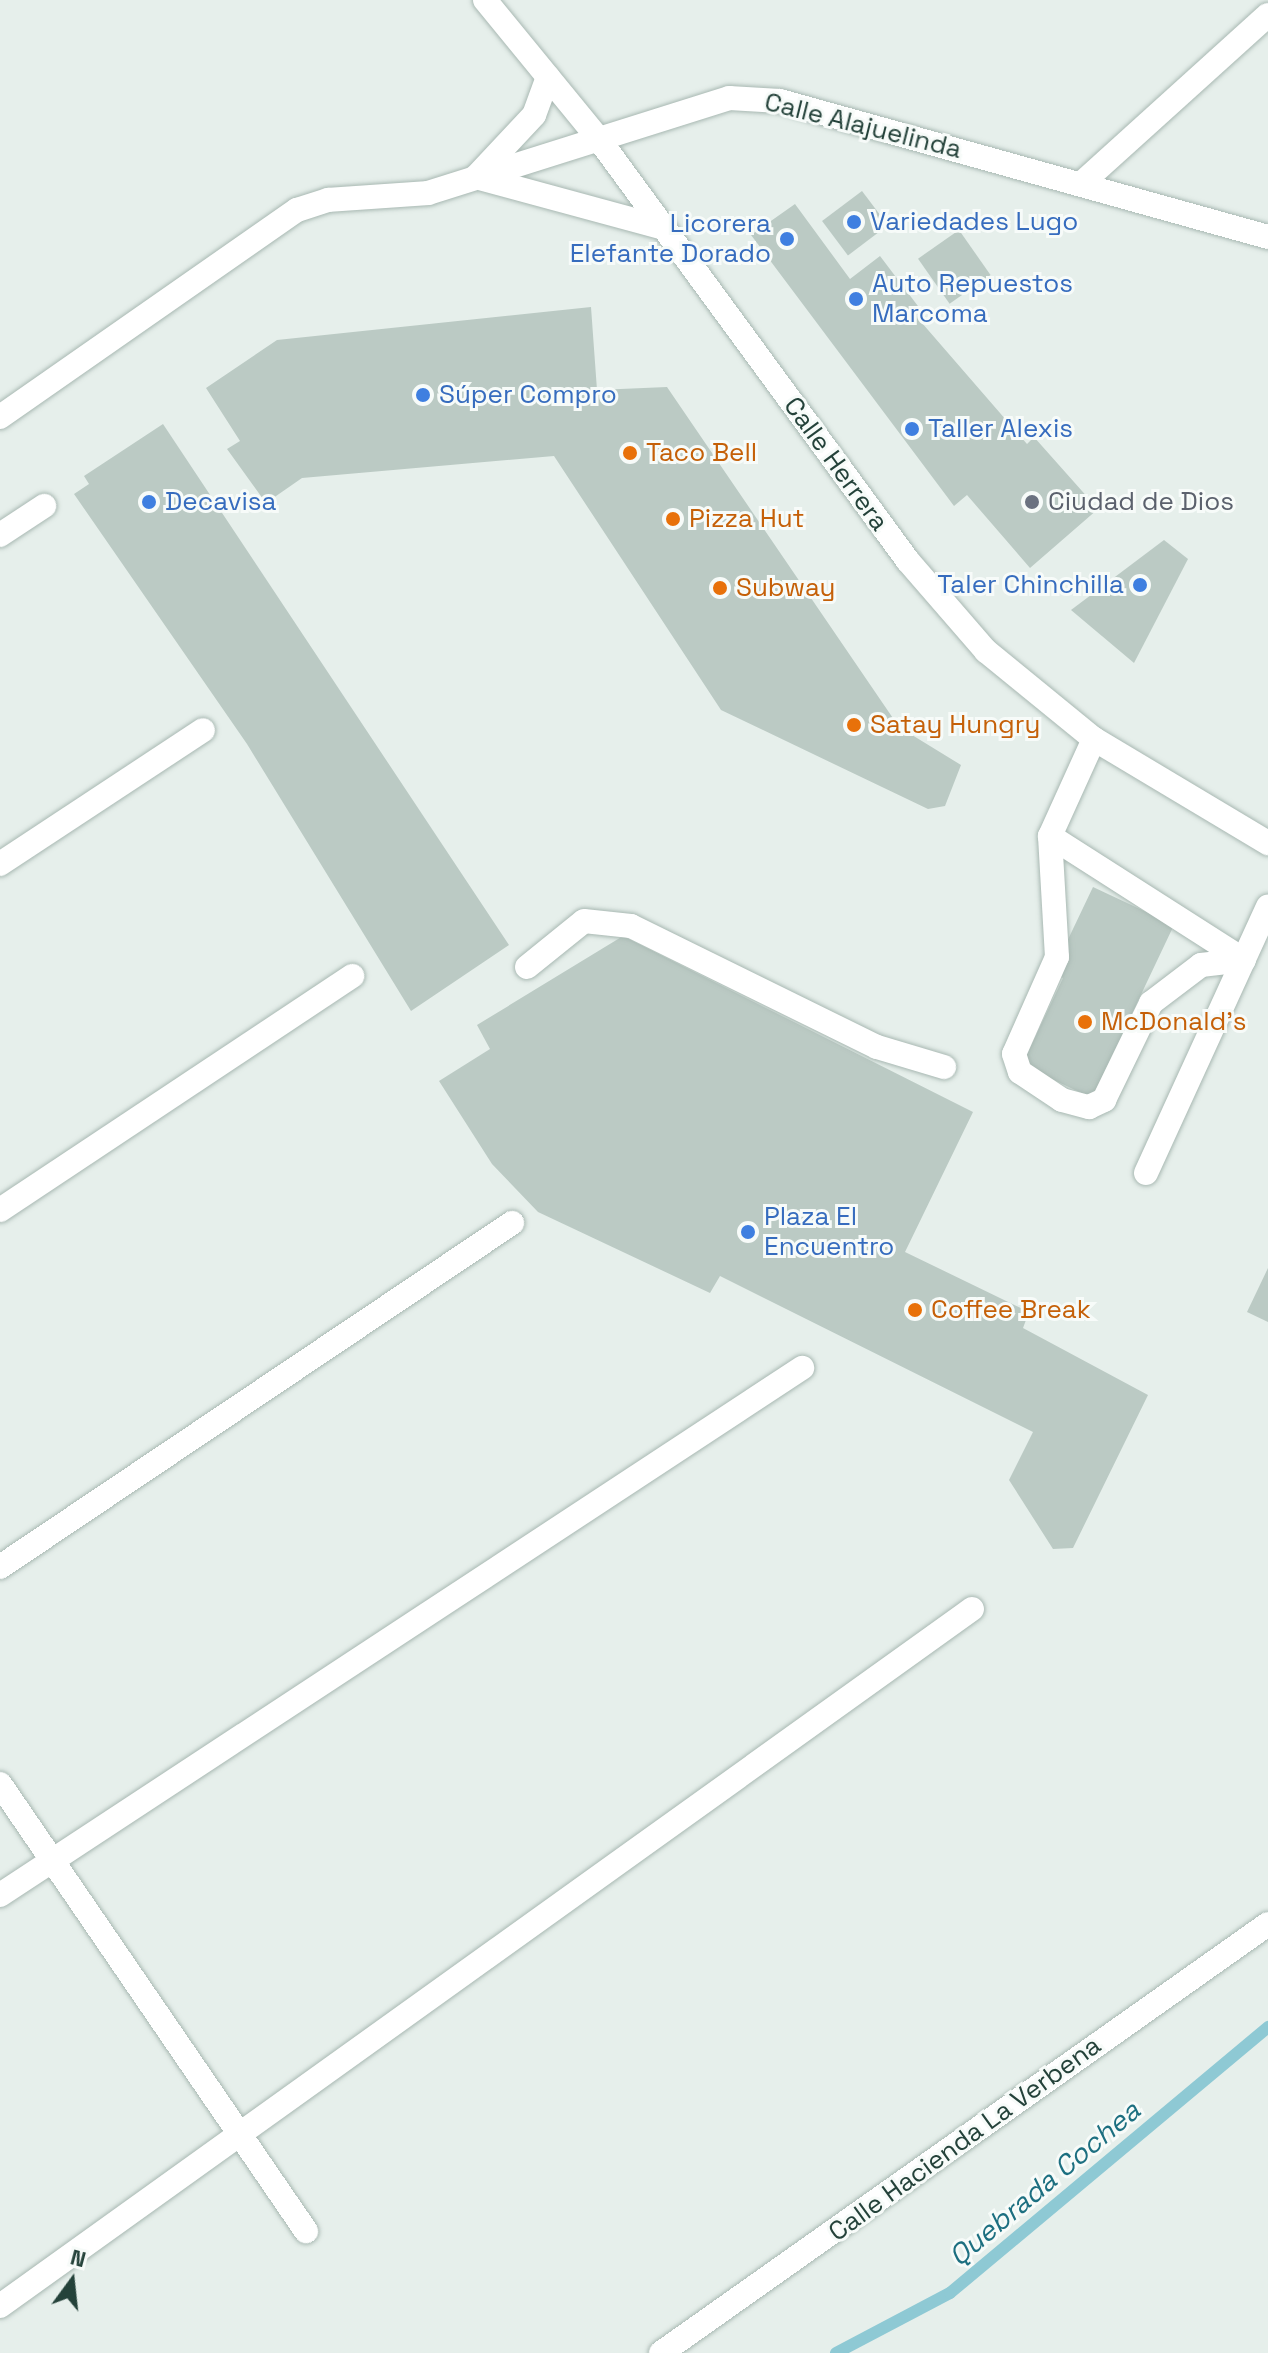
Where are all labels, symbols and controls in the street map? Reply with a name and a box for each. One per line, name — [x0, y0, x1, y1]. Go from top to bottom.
street label: Calle Alajuelinda — [761, 86, 965, 166]
place label: Variedades Lugo — [870, 206, 1078, 238]
place label: Licorera Elefante Dorado — [570, 208, 771, 270]
marker: Variedades Lugo — [845, 213, 863, 231]
marker: Licorera Elefante Dorado — [778, 230, 796, 248]
place label: Auto Repuestos Marcoma — [872, 268, 1073, 330]
marker: Auto Repuestos Marcoma — [847, 290, 865, 308]
place label: Súper Compro — [439, 379, 617, 411]
marker: Súper Compro — [414, 386, 432, 404]
street label: Calle Herrera — [777, 391, 895, 537]
place label: Taller Alexis — [928, 413, 1073, 445]
marker: Taller Alexis — [903, 420, 921, 438]
place label: Taco Bell — [646, 437, 757, 469]
marker: Taco Bell — [621, 444, 639, 462]
place label: Decavisa — [165, 486, 276, 518]
place label: Ciudad de Dios — [1048, 486, 1234, 518]
marker: Decavisa — [140, 493, 158, 511]
marker: Ciudad de Dios — [1023, 493, 1041, 511]
place label: Pizza Hut — [689, 503, 805, 535]
marker: Pizza Hut — [664, 510, 682, 528]
place label: Taler Chinchilla — [937, 569, 1124, 601]
place label: Subway — [736, 572, 835, 604]
marker: Taler Chinchilla — [1131, 576, 1149, 594]
marker: Subway — [711, 579, 729, 597]
place label: Satay Hungry — [870, 709, 1040, 741]
marker: Satay Hungry — [845, 716, 863, 734]
place label: McDonald's — [1101, 1006, 1246, 1038]
marker: McDonald's — [1076, 1013, 1094, 1031]
place label: Plaza El Encuentro — [764, 1201, 894, 1262]
marker: Plaza El Encuentro — [739, 1223, 757, 1241]
place label: Coffee Break — [931, 1294, 1091, 1326]
marker: Coffee Break — [906, 1301, 924, 1319]
street label: Calle Hacienda La Verbena — [823, 2030, 1107, 2248]
water label: Quebrada Cochea — [941, 2093, 1147, 2273]
north arrow — [32, 2241, 112, 2321]
text: N — [67, 2242, 89, 2273]

